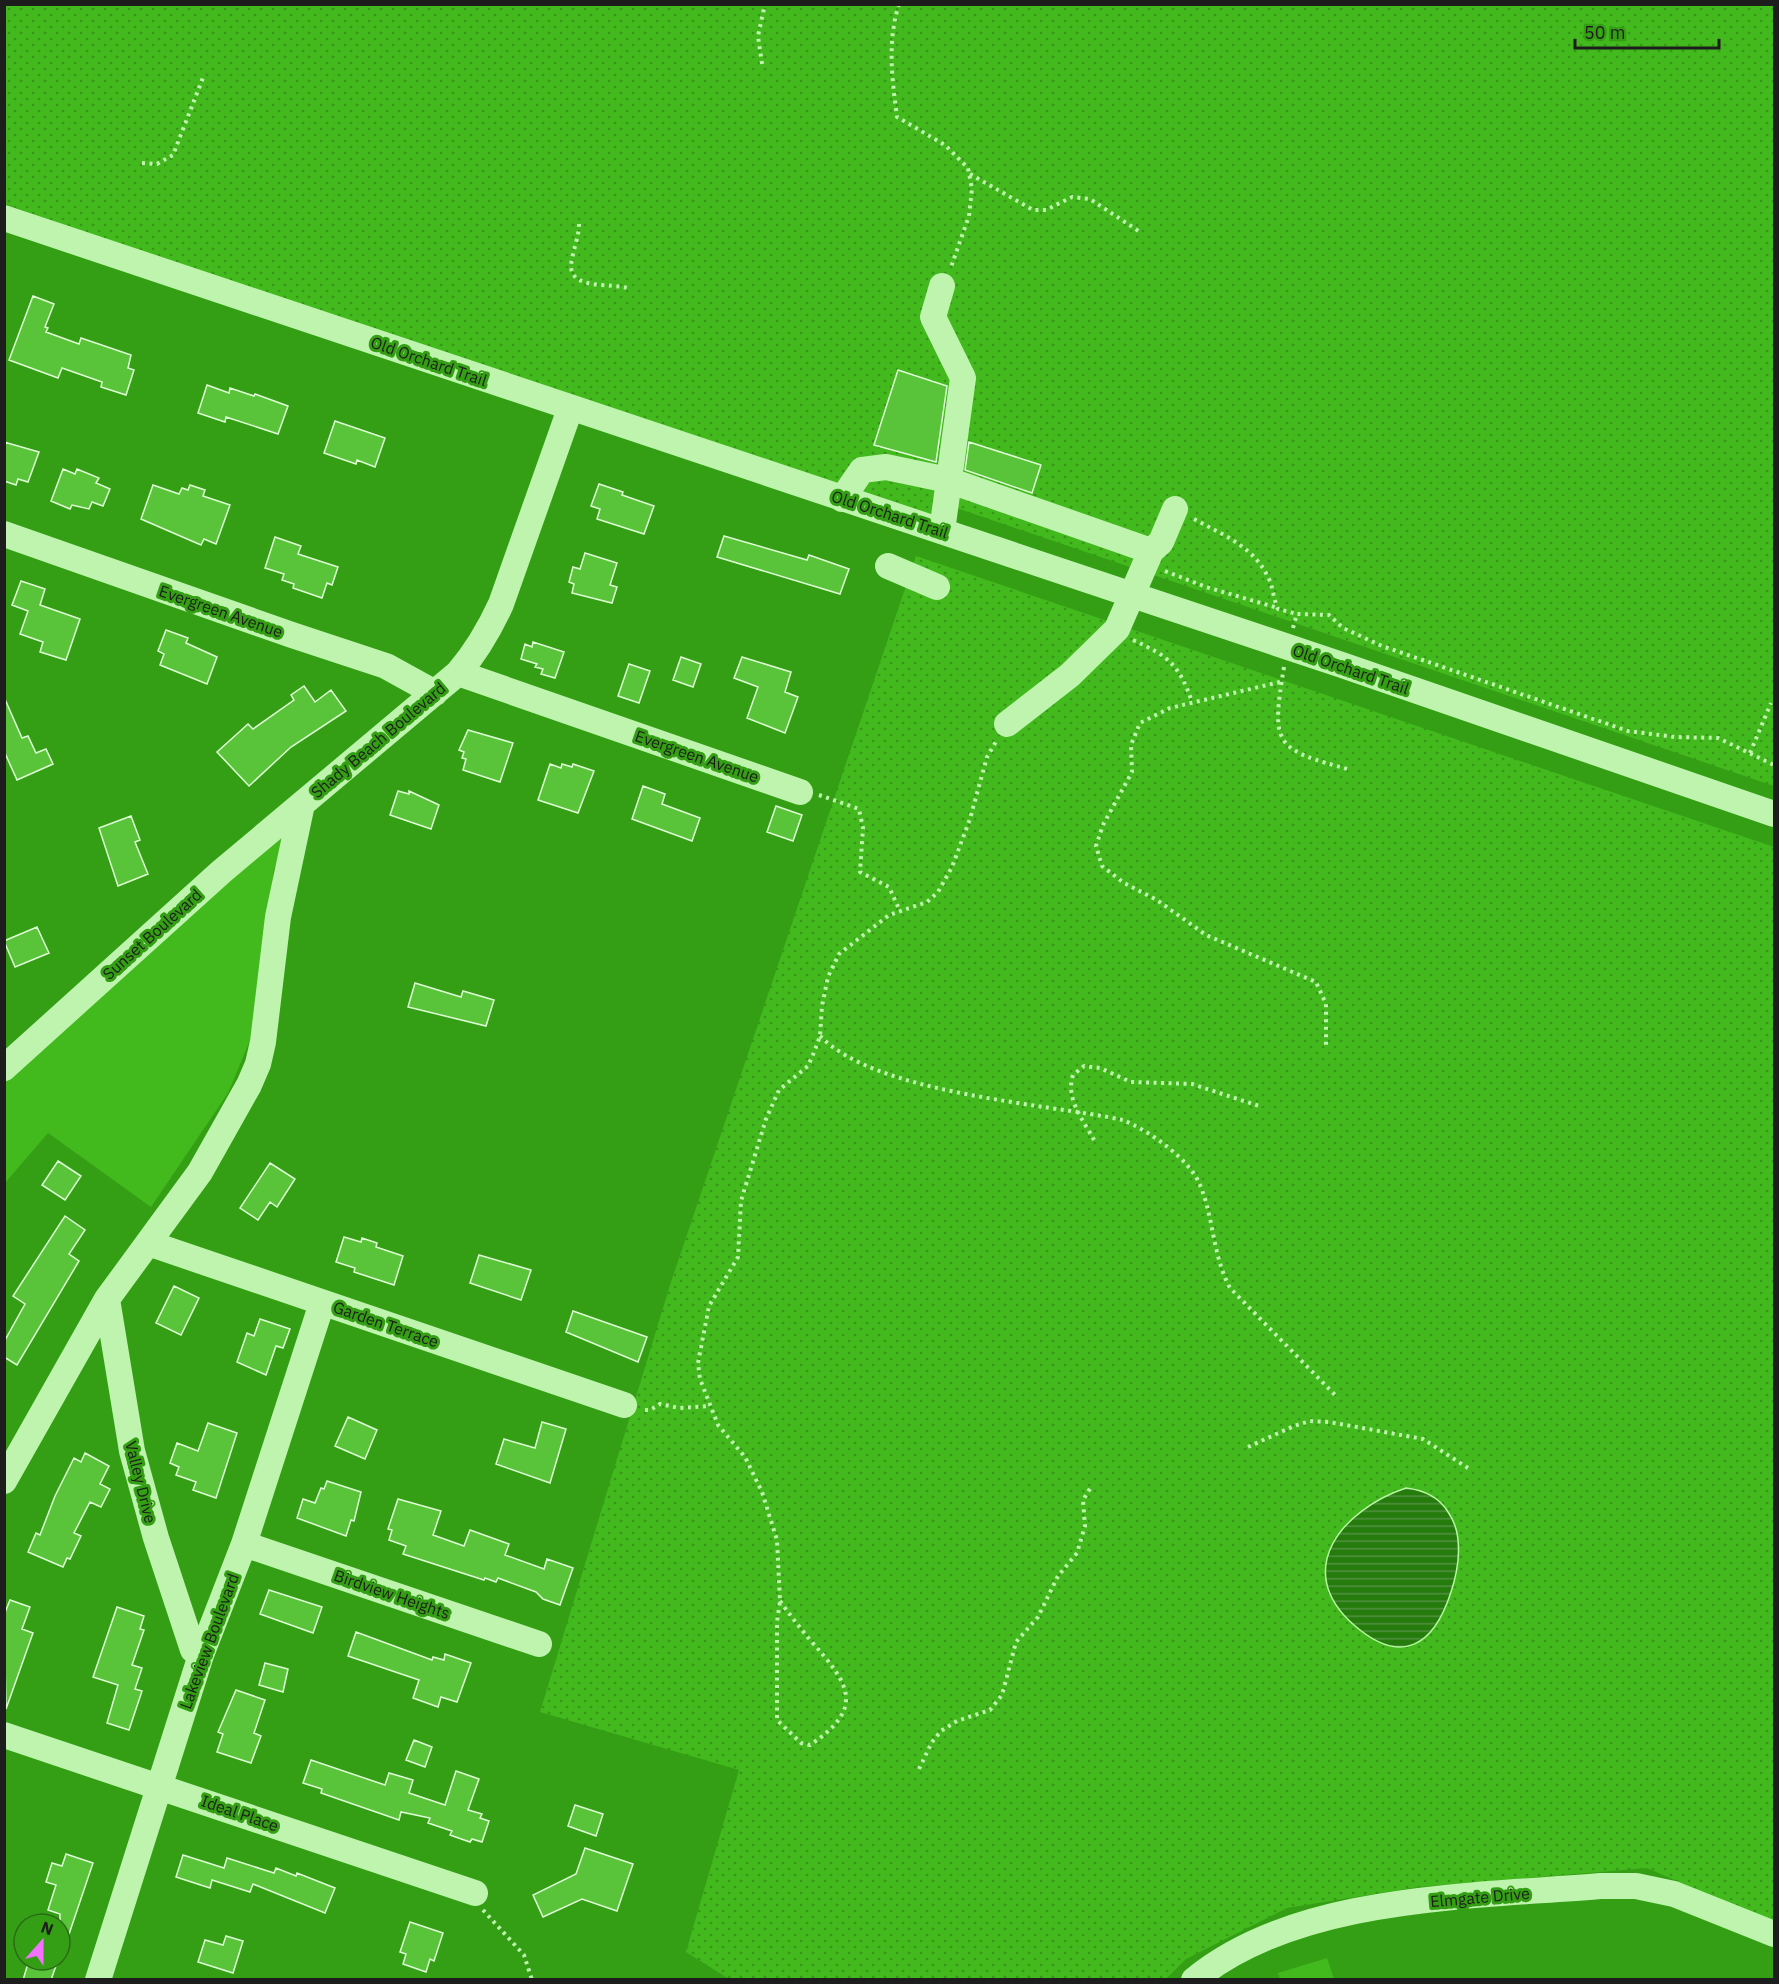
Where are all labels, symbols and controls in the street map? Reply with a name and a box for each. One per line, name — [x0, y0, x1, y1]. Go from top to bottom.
scale bar — [1575, 12, 1719, 50]
text: 50 m — [1584, 21, 1626, 44]
street label: Old Orchard Trail — [368, 332, 490, 390]
street label: Old Orchard Trail — [829, 486, 951, 542]
street label: Evergreen Avenue — [157, 580, 286, 642]
street label: Old Orchard Trail — [1290, 640, 1412, 698]
street label: Shady Beach Boulevard — [307, 678, 449, 802]
street label: Evergreen Avenue — [633, 725, 762, 787]
street label: Sunset Boulevard — [98, 884, 206, 984]
street label: Garden Terrace — [331, 1297, 442, 1351]
street label: Valley Drive — [121, 1439, 161, 1525]
street label: Birdview Heights — [331, 1565, 453, 1623]
street label: Lakeview Boulevard — [175, 1570, 243, 1712]
street label: Ideal Place — [199, 1790, 281, 1836]
street label: Elmgate Drive — [1429, 1883, 1531, 1911]
north arrow — [12, 1912, 72, 1972]
text: N — [38, 1917, 56, 1939]

